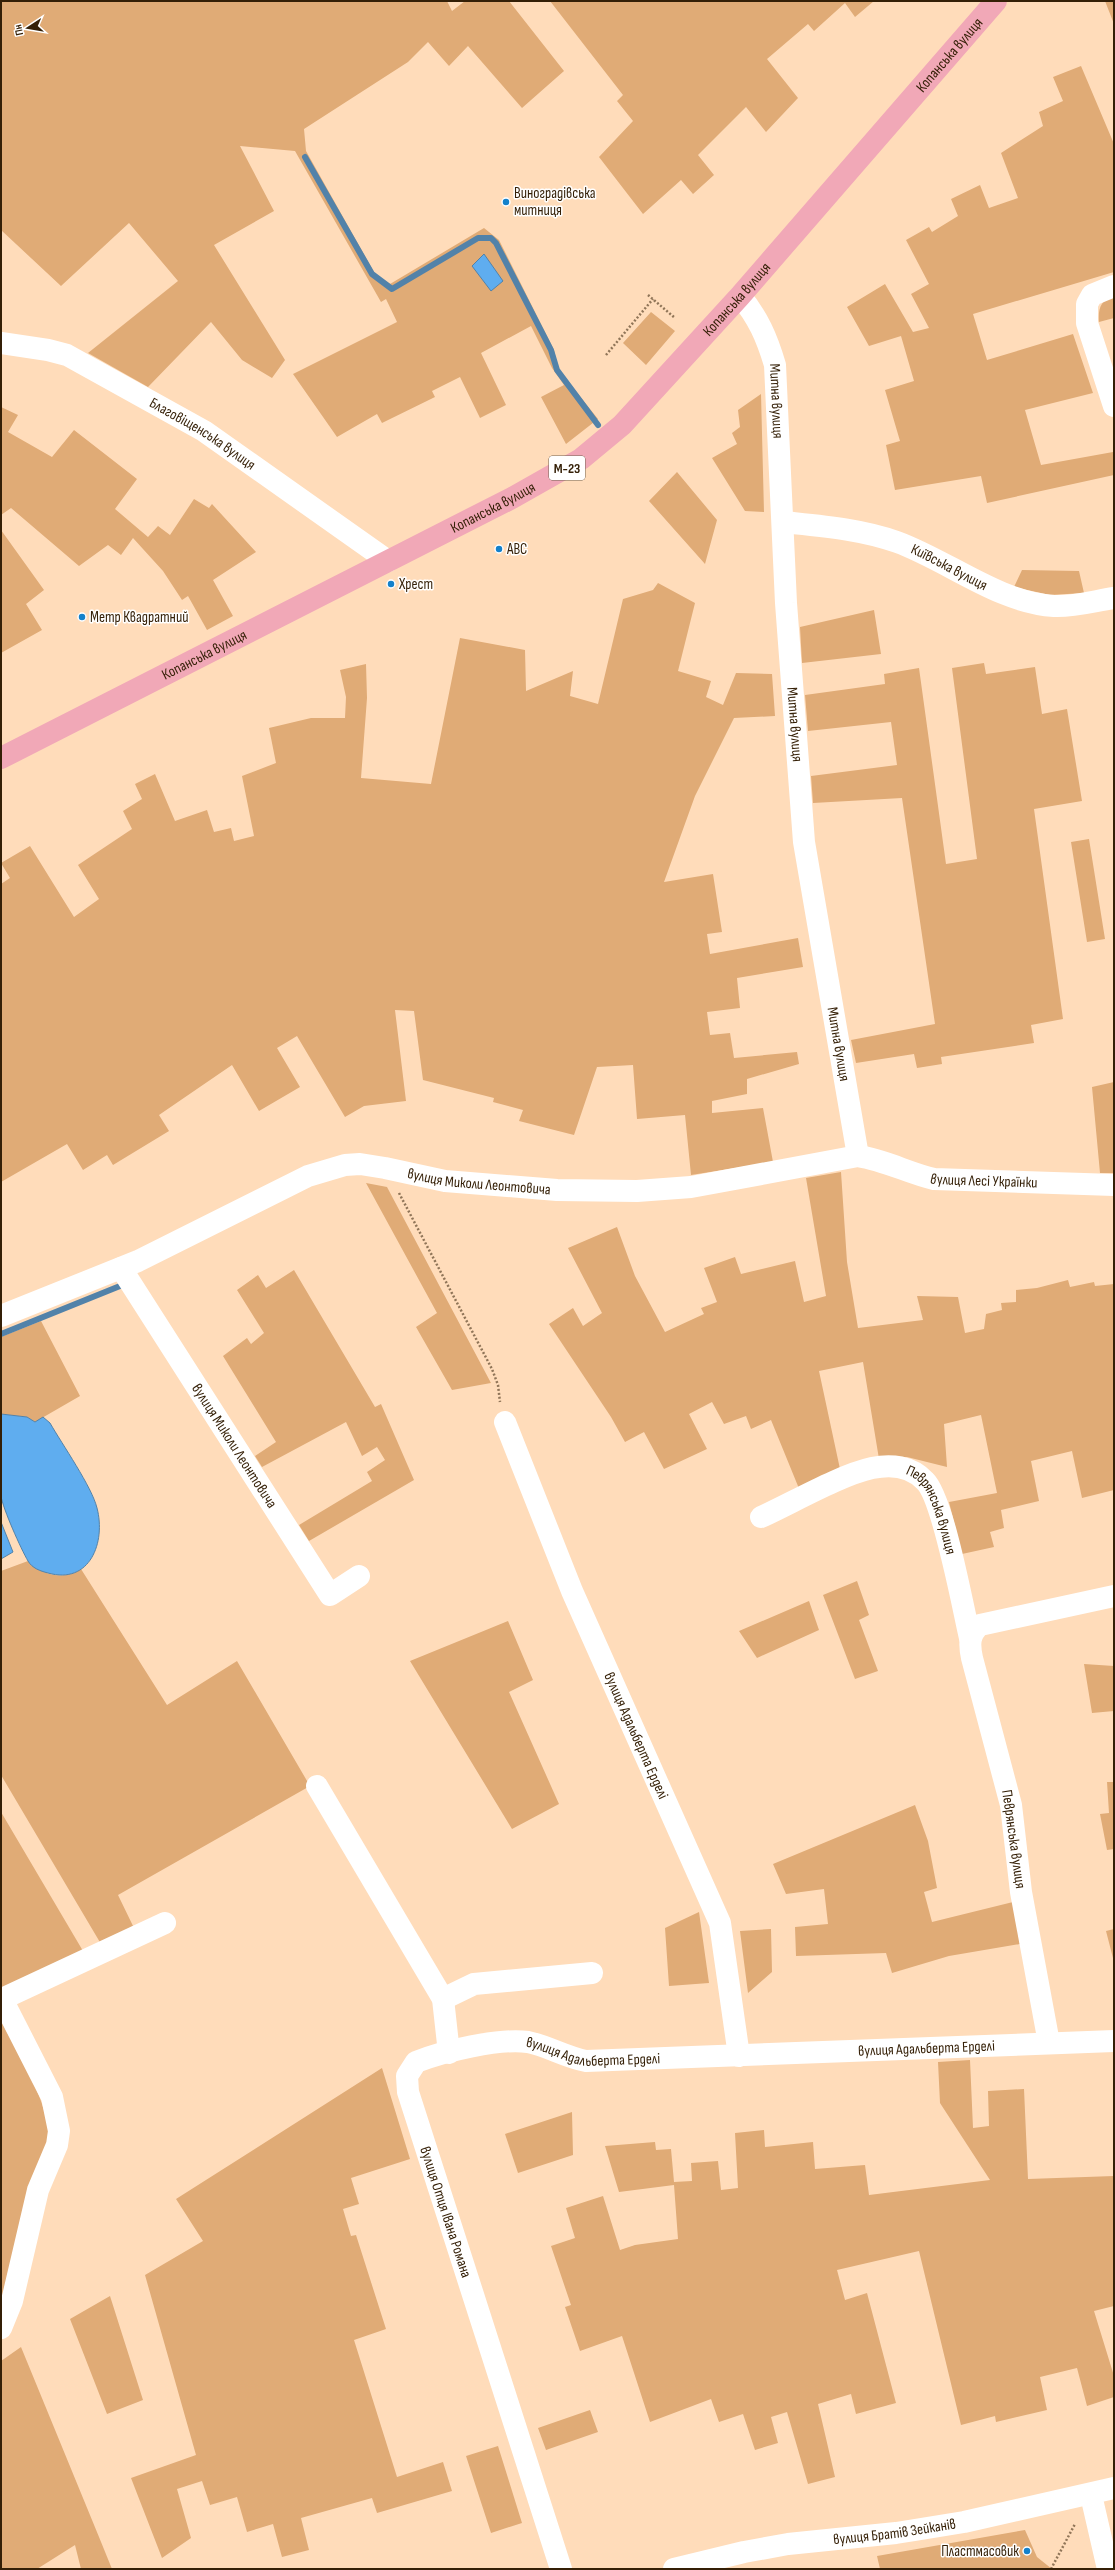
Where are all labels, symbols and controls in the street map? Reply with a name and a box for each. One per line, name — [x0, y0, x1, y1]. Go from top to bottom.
north arrow — [8, 8, 48, 48]
street label: Копанська вулиця — [912, 14, 987, 96]
text: Пн — [11, 23, 26, 37]
place label: Виноградівська митниця — [514, 184, 596, 220]
marker: Виноградівська митниця — [501, 197, 511, 207]
street label: Копанська вулиця — [699, 259, 775, 340]
street label: Митна вулиця — [765, 363, 787, 439]
street label: Благовіщенська вулиця — [146, 394, 259, 475]
road number: М-23 — [549, 456, 585, 480]
street label: Копанська вулиця — [448, 478, 539, 538]
place label: ABC — [506, 540, 527, 559]
street label: Київська вулиця — [908, 540, 990, 595]
marker: ABC — [494, 544, 504, 554]
place label: Хрест — [398, 575, 433, 594]
marker: Хрест — [386, 579, 396, 589]
place label: Метр Квадратний — [90, 608, 188, 627]
marker: Метр Квадратний — [77, 612, 87, 622]
street label: Копанська вулиця — [159, 625, 250, 685]
street label: Митна вулиця — [782, 686, 807, 763]
street label: Митна вулиця — [823, 1006, 854, 1083]
street label: вулиця Миколи Леонтовича — [406, 1164, 552, 1199]
street label: вулиця Лесі Українки — [928, 1169, 1038, 1192]
street label: вулиця Миколи Леонтовича — [187, 1380, 281, 1512]
street label: Певрянська вулиця — [903, 1461, 960, 1556]
street label: вулиця Адальберта Ерделі — [599, 1669, 673, 1802]
street label: Певрянська вулиця — [997, 1788, 1030, 1890]
street label: вулиця Адальберта Ерделі — [524, 2033, 661, 2071]
street label: вулиця Адальберта Ерделі — [858, 2037, 995, 2061]
street label: вулиця Отця Івана Романа — [415, 2144, 476, 2280]
street label: вулиця Братів Зейканів — [832, 2514, 957, 2549]
place label: Пластмасовик — [941, 2542, 1019, 2561]
marker: Пластмасовик — [1022, 2546, 1032, 2556]

